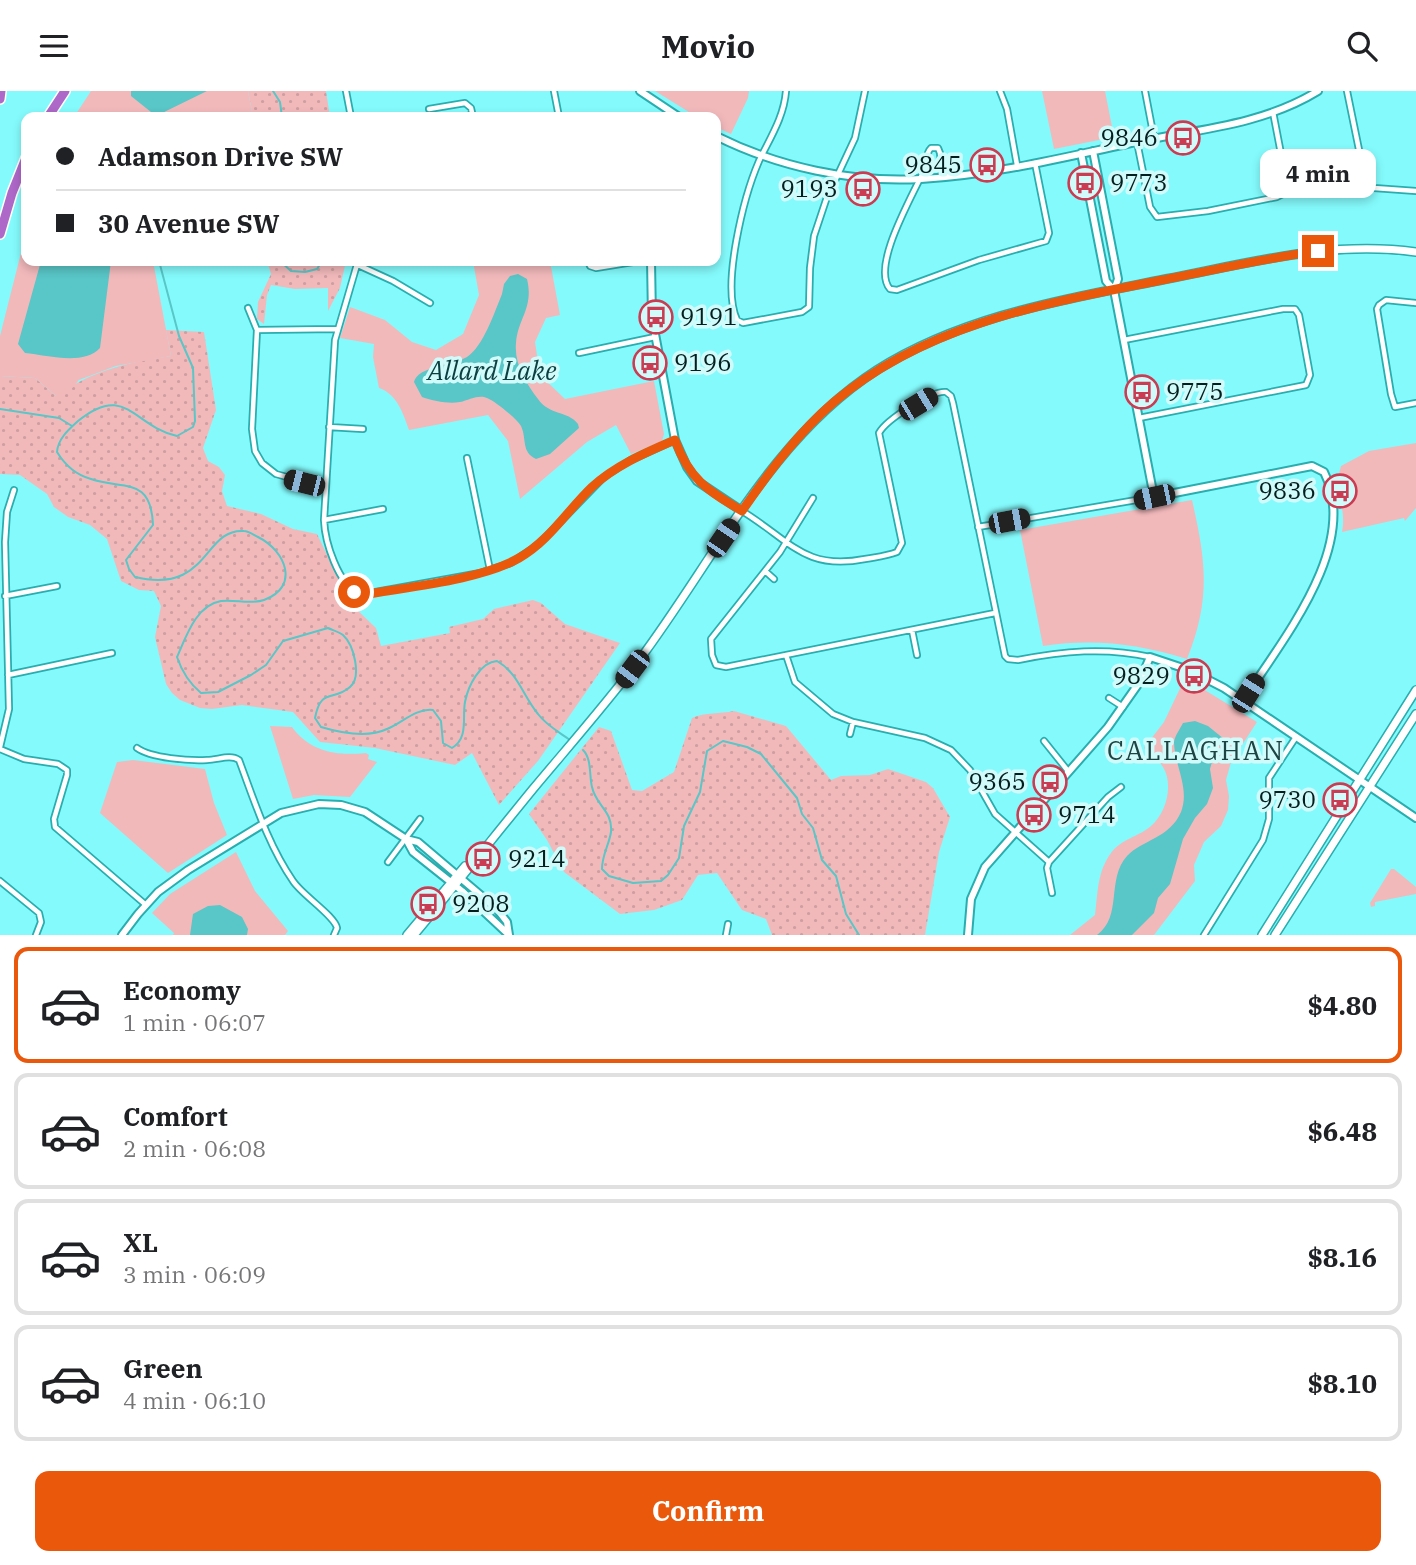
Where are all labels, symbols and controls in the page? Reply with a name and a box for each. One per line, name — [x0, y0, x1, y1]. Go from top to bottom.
text: Movio — [661, 25, 755, 67]
icon: menu — [35, 27, 73, 65]
icon: search — [1343, 27, 1381, 65]
bus stop icon: 9846 — [1164, 119, 1202, 157]
place label: 9846 — [1100, 121, 1158, 153]
text: Adamson Drive SW — [98, 139, 343, 173]
bus stop icon: 9845 — [968, 146, 1006, 184]
place label: 9845 — [904, 148, 962, 180]
callout: 4 min — [1260, 149, 1376, 199]
text: 4 min — [1286, 158, 1350, 188]
bus stop icon: 9773 — [1066, 164, 1104, 202]
place label: 9773 — [1110, 166, 1168, 198]
bus stop icon: 9193 — [844, 170, 882, 208]
place label: 9193 — [780, 172, 838, 204]
text: 30 Avenue SW — [98, 206, 279, 240]
route end — [1302, 235, 1334, 267]
bus stop icon: 9191 — [637, 298, 675, 336]
place label: 9191 — [680, 300, 738, 332]
bus stop icon: 9196 — [631, 344, 669, 382]
place label: 9196 — [674, 346, 732, 378]
water label: Allard Lake — [425, 353, 557, 387]
bus stop icon: 9775 — [1123, 373, 1161, 411]
place label: 9775 — [1166, 375, 1224, 407]
car — [895, 384, 942, 424]
car — [282, 468, 327, 498]
bus stop icon: 9836 — [1321, 472, 1359, 510]
place label: 9836 — [1258, 474, 1316, 506]
car — [1132, 482, 1177, 512]
car — [987, 507, 1032, 535]
car — [703, 515, 744, 561]
route start — [338, 576, 370, 608]
car — [611, 646, 654, 692]
bus stop icon: 9829 — [1175, 657, 1213, 695]
place label: 9829 — [1112, 659, 1170, 691]
car — [1228, 670, 1269, 716]
district label: CALLAGHAN — [1107, 733, 1285, 767]
bus stop icon: 9365 — [1031, 763, 1069, 801]
place label: 9365 — [968, 765, 1026, 797]
bus stop icon: 9730 — [1321, 781, 1359, 819]
place label: 9730 — [1258, 783, 1316, 815]
bus stop icon: 9714 — [1015, 796, 1053, 834]
place label: 9714 — [1058, 798, 1116, 830]
bus stop icon: 9214 — [464, 840, 502, 878]
place label: 9214 — [508, 842, 566, 874]
bus stop icon: 9208 — [409, 885, 447, 923]
place label: 9208 — [452, 887, 510, 919]
text: Economy — [123, 973, 241, 1007]
icon: car — [39, 974, 102, 1037]
text: $4.80 — [1307, 988, 1377, 1022]
text: 1 min · 06:07 — [123, 1007, 266, 1037]
text: Comfort — [123, 1099, 228, 1133]
icon: car — [39, 1100, 102, 1163]
text: $6.48 — [1307, 1114, 1377, 1148]
text: 2 min · 06:08 — [123, 1133, 266, 1163]
text: XL — [123, 1225, 158, 1259]
icon: car — [39, 1226, 102, 1289]
text: $8.16 — [1307, 1240, 1377, 1274]
text: 3 min · 06:09 — [123, 1259, 266, 1289]
text: Green — [123, 1351, 203, 1385]
icon: car — [39, 1352, 102, 1415]
text: $8.10 — [1307, 1366, 1377, 1400]
text: 4 min · 06:10 — [123, 1385, 266, 1415]
button: Confirm — [35, 1471, 1381, 1551]

